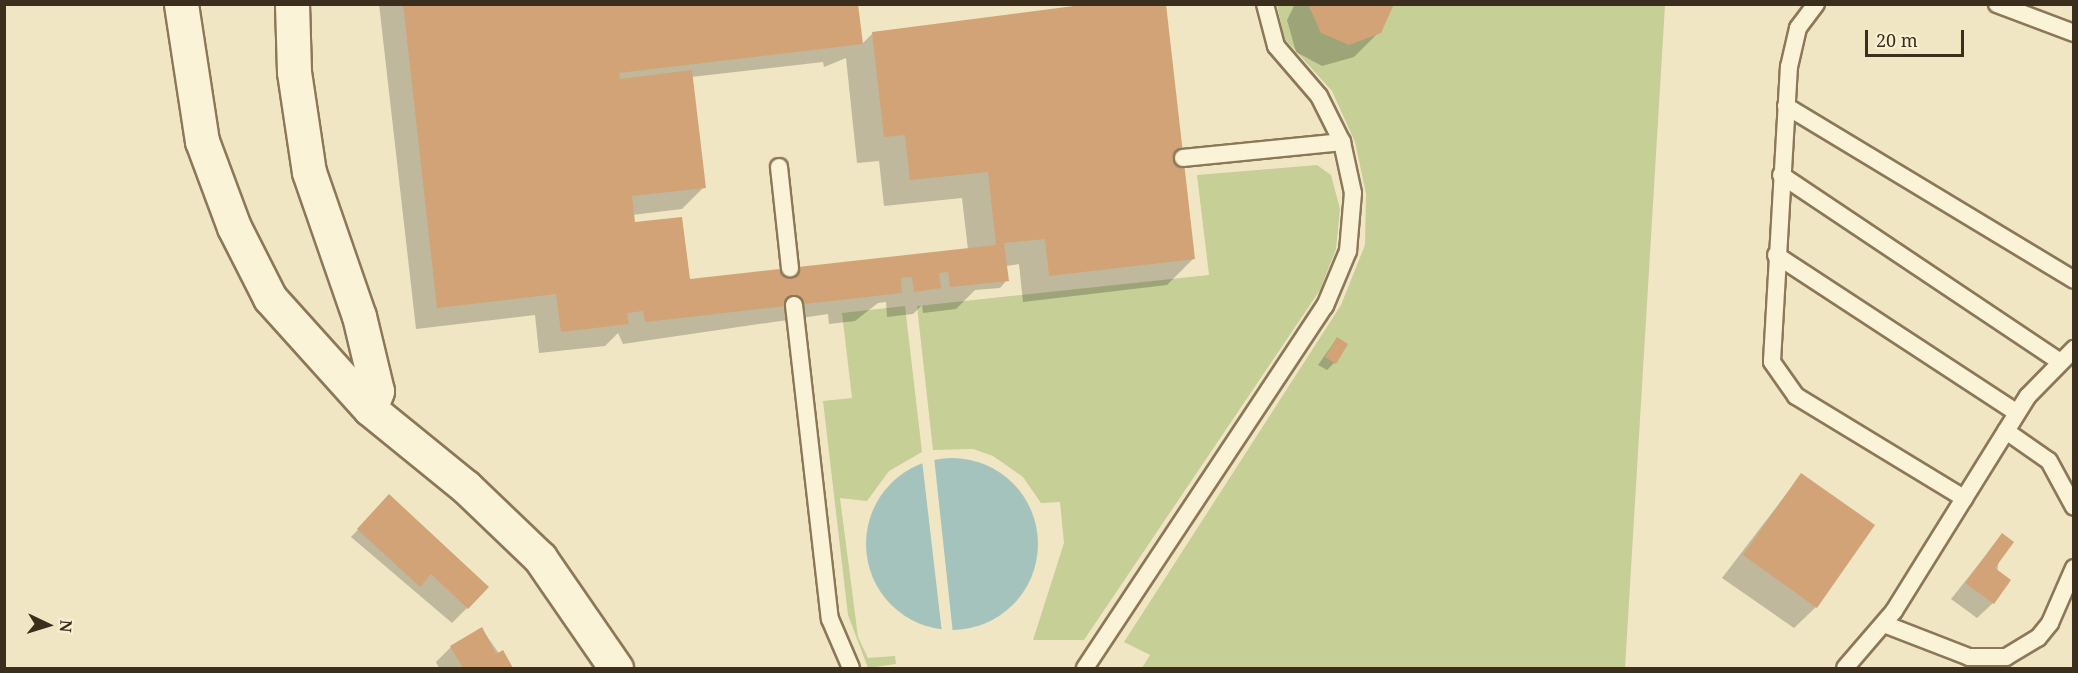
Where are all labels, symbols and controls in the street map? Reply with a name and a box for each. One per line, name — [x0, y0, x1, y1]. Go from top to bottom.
scale bar — [1868, 18, 1967, 56]
text: 20 m — [1876, 28, 1918, 52]
north arrow — [18, 595, 78, 655]
text: N — [55, 619, 77, 633]

